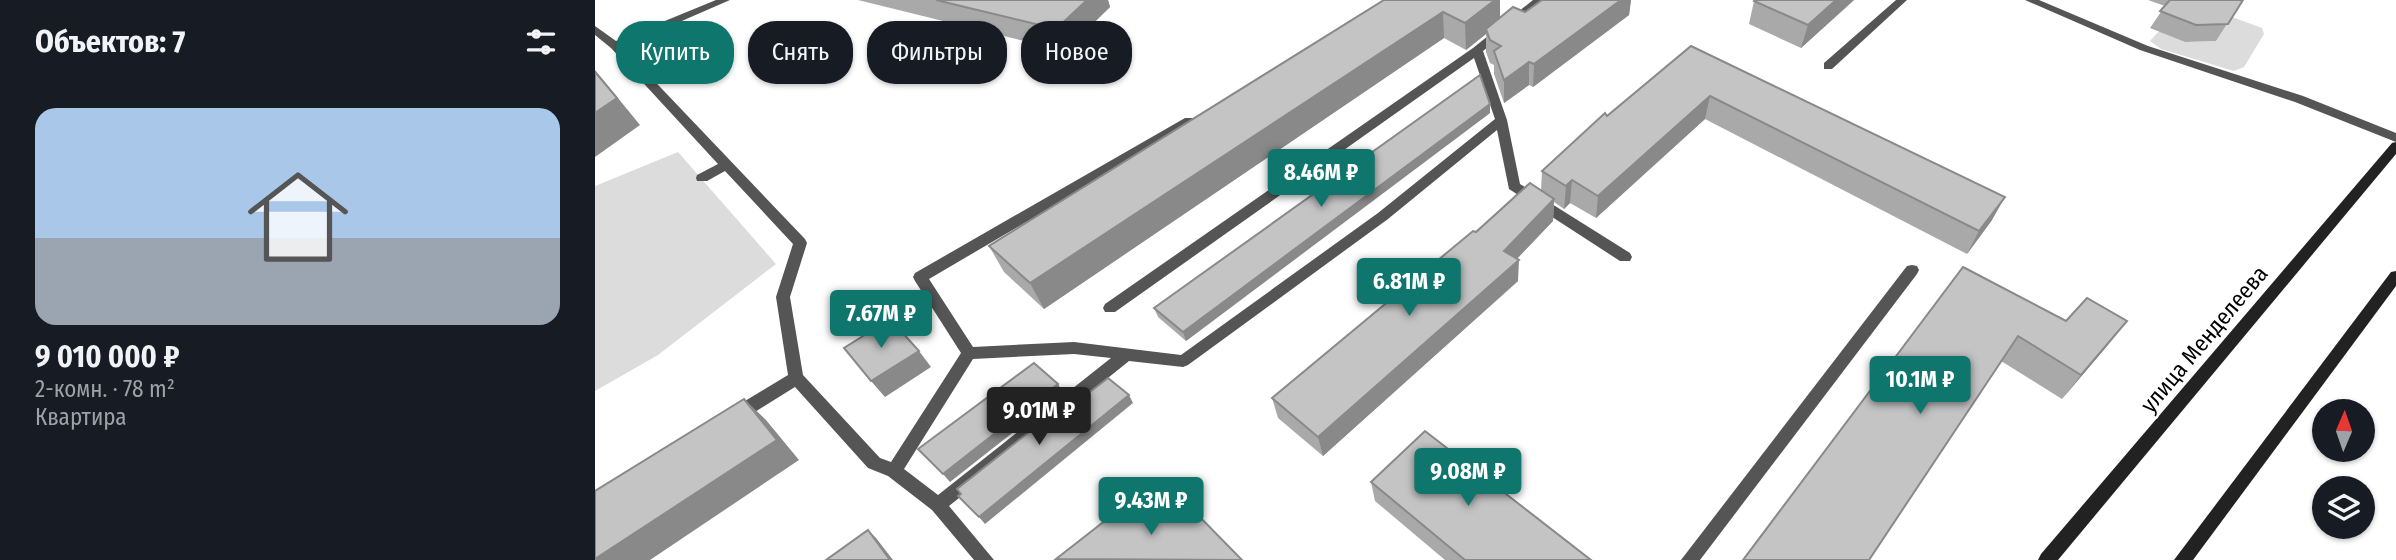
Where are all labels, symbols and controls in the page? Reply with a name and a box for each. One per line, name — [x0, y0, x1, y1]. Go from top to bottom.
chip: Купить — [616, 21, 734, 84]
chip: Снять — [748, 21, 853, 84]
chip: Фильтры — [867, 21, 1007, 84]
chip: Новое — [1021, 21, 1132, 84]
icon: filters — [522, 23, 560, 61]
text: Объектов: 7 — [35, 24, 185, 60]
pin: 8.46M ₽ — [1256, 150, 1386, 209]
icon: home — [235, 154, 361, 280]
text: 8.46M ₽ — [1284, 158, 1358, 186]
pin: 6.81M ₽ — [1344, 258, 1474, 318]
street label: улица Менделеева — [2135, 260, 2273, 418]
text: 6.81M ₽ — [1373, 267, 1445, 295]
pin: 7.67M ₽ — [816, 290, 946, 350]
text: 7.67M ₽ — [846, 299, 916, 327]
text: 9 010 000 ₽ — [35, 339, 179, 375]
pin: 10.1M ₽ — [1855, 356, 1985, 416]
text: 10.1M ₽ — [1886, 365, 1954, 393]
text: 2-комн. · 78 m² — [35, 375, 175, 403]
pin: 9.01M ₽ — [974, 388, 1104, 447]
text: 9.01M ₽ — [1003, 396, 1075, 424]
north arrow — [2312, 399, 2375, 462]
map controls — [2312, 399, 2375, 539]
text: Квартира — [35, 403, 127, 431]
pin: 9.08M ₽ — [1403, 448, 1533, 508]
text: 9.08M ₽ — [1430, 457, 1506, 485]
button: layers — [2312, 476, 2375, 539]
pin: 9.43M ₽ — [1086, 477, 1216, 537]
text: 9.43M ₽ — [1115, 486, 1187, 514]

